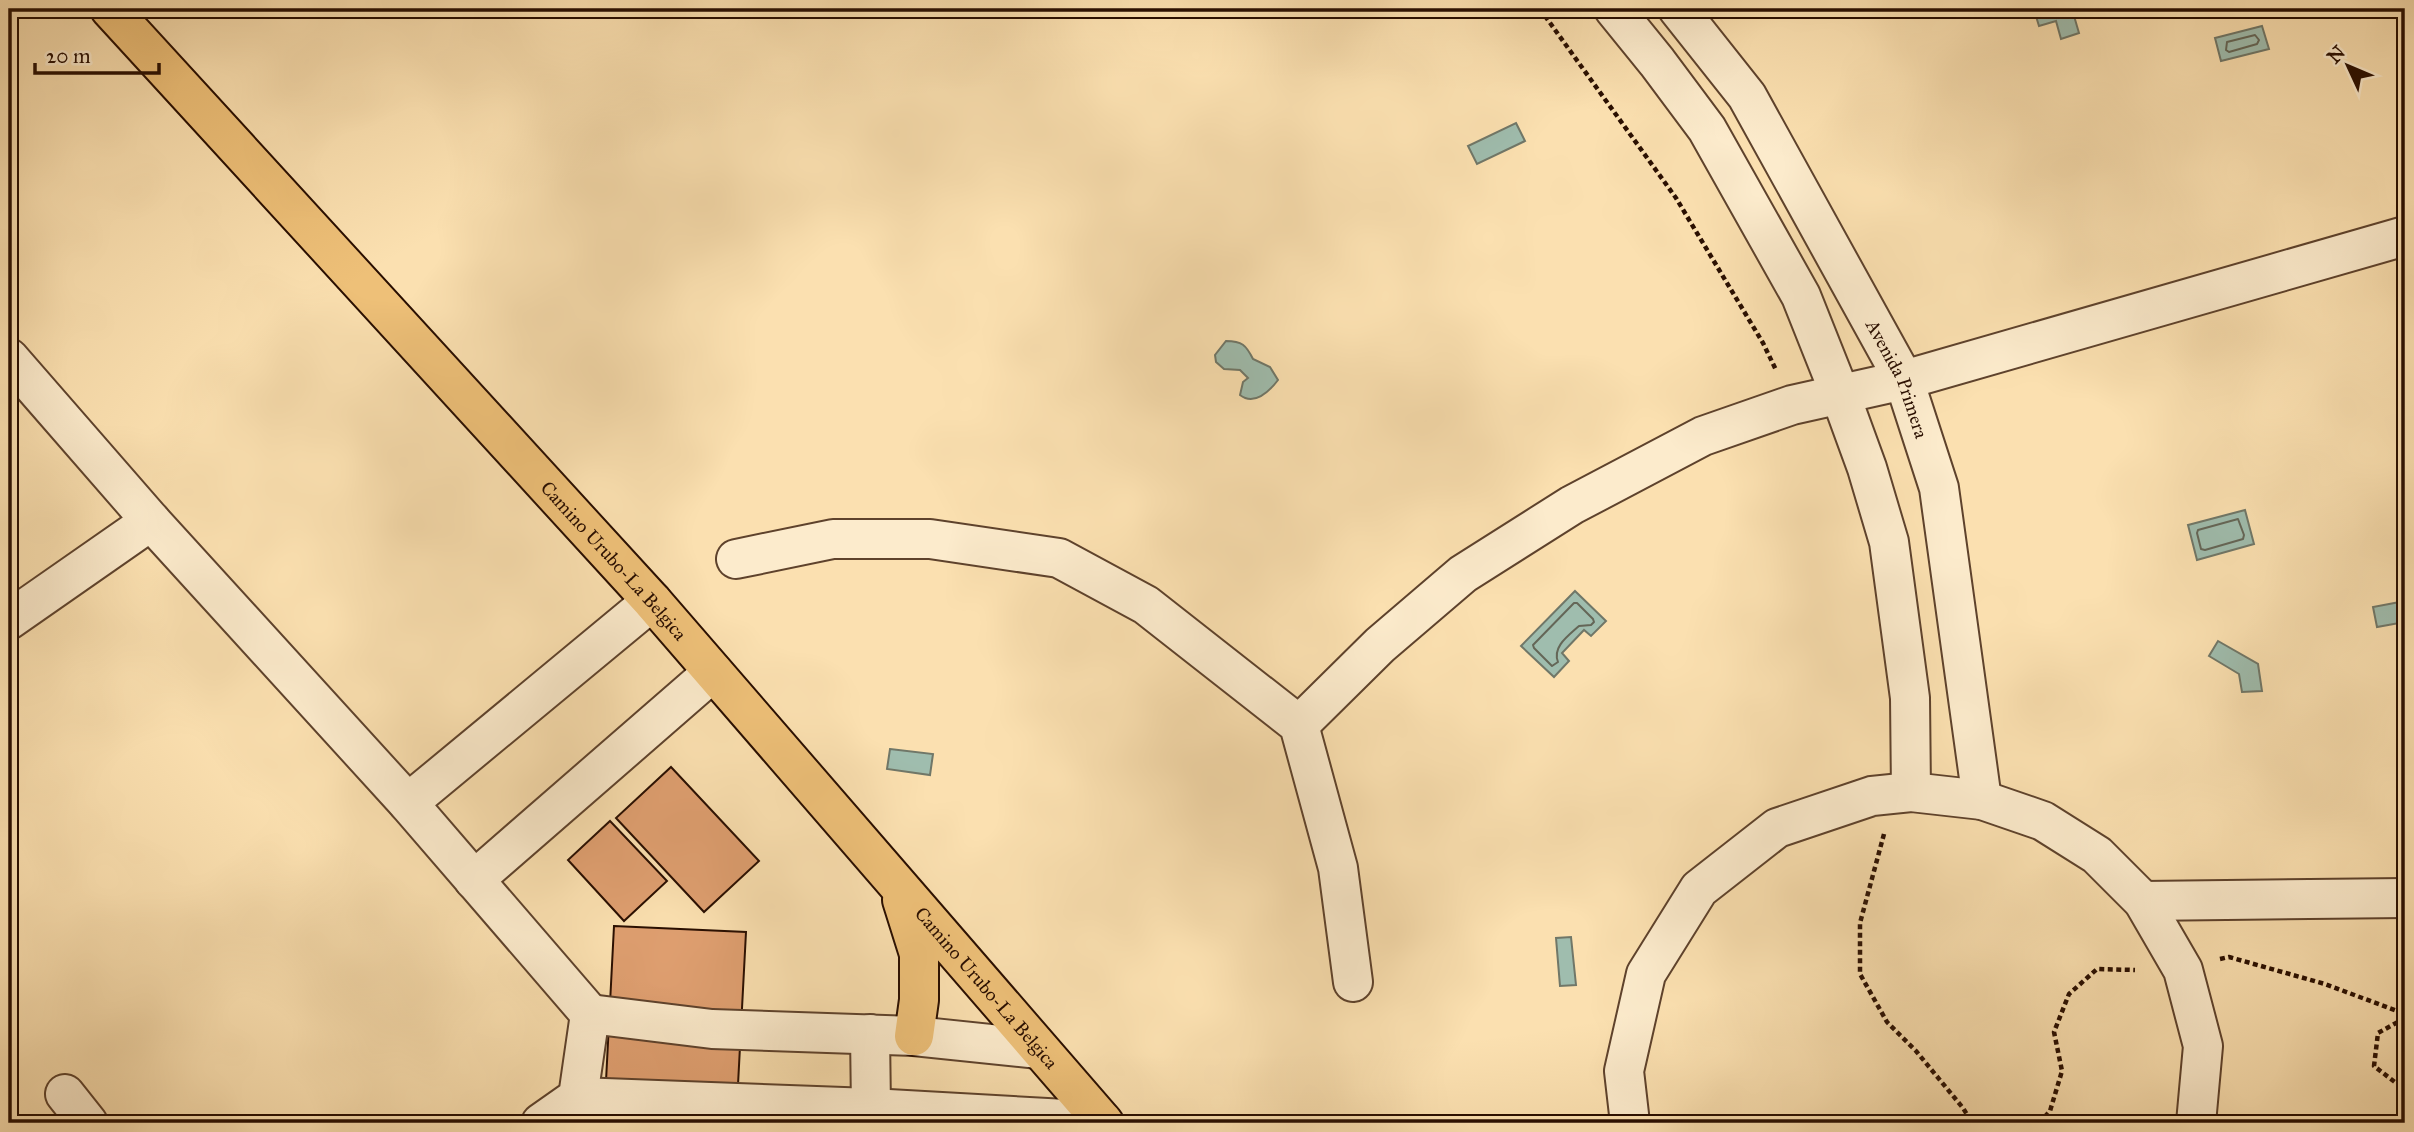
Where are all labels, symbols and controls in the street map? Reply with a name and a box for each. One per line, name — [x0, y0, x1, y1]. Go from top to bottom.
scale bar — [35, 32, 159, 76]
north arrow — [2312, 32, 2382, 102]
text: N — [2322, 41, 2350, 68]
text: 20 m — [46, 43, 91, 69]
street label: Avenida Primera — [1860, 315, 1933, 442]
street label: Camino Urubo-La Belgica — [536, 476, 692, 646]
street label: Camino Urubo-La Belgica — [910, 902, 1063, 1074]

